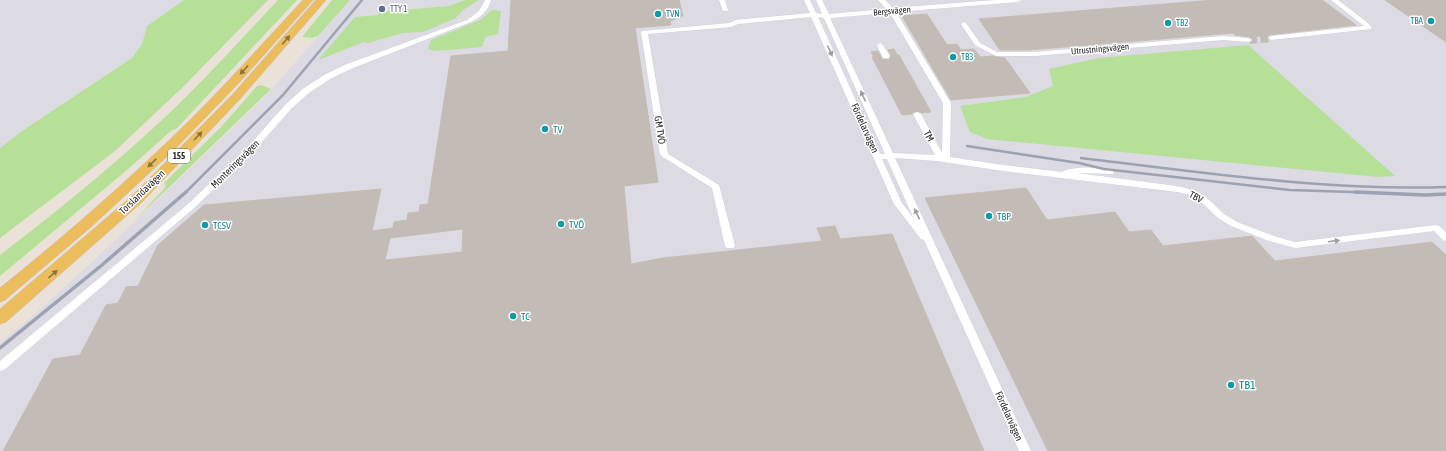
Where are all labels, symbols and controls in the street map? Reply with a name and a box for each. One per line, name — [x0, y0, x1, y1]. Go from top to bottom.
marker: TTY 1 — [377, 4, 387, 14]
place label: TTY 1 — [390, 4, 407, 14]
street label: Bergsvägen — [873, 4, 911, 18]
marker: TVN — [653, 9, 663, 19]
place label: TVN — [666, 9, 680, 19]
place label: TBA — [1410, 16, 1424, 26]
marker: TBA — [1426, 16, 1436, 26]
marker: TB2 — [1163, 18, 1173, 28]
place label: TB2 — [1176, 18, 1188, 28]
one-way arrow — [281, 35, 290, 46]
street label: Utrustningsvägen — [1070, 41, 1130, 57]
one-way arrow — [827, 45, 833, 57]
marker: TB3 — [948, 52, 958, 62]
place label: TB3 — [961, 52, 973, 62]
one-way arrow — [240, 66, 249, 75]
one-way arrow — [860, 90, 866, 101]
street label: Fördelarvägen — [849, 101, 881, 155]
street label: GM TVÖ — [652, 115, 668, 145]
marker: TV — [540, 124, 550, 134]
place label: TV — [553, 124, 562, 135]
street label: TM — [922, 129, 936, 143]
one-way arrow — [193, 131, 203, 141]
street label: Monteringsvägen — [209, 138, 261, 190]
road number: 155 — [168, 149, 190, 163]
one-way arrow — [147, 158, 157, 168]
street label: Torslandavägen — [117, 168, 167, 216]
street label: TBV — [1187, 189, 1205, 205]
one-way arrow — [914, 208, 920, 219]
marker: TBP — [984, 211, 994, 221]
place label: TBP — [997, 211, 1011, 222]
marker: TVÖ — [556, 219, 566, 229]
place label: TVÖ — [569, 219, 584, 230]
marker: TCSV — [200, 220, 210, 230]
place label: TCSV — [213, 220, 231, 231]
one-way arrow — [1327, 237, 1340, 244]
one-way arrow — [48, 269, 58, 278]
marker: TC — [508, 311, 518, 321]
place label: TC — [521, 311, 530, 322]
place label: TB1 — [1239, 378, 1256, 392]
marker: TB1 — [1226, 380, 1236, 390]
street label: Fördelarvägen — [993, 389, 1025, 443]

